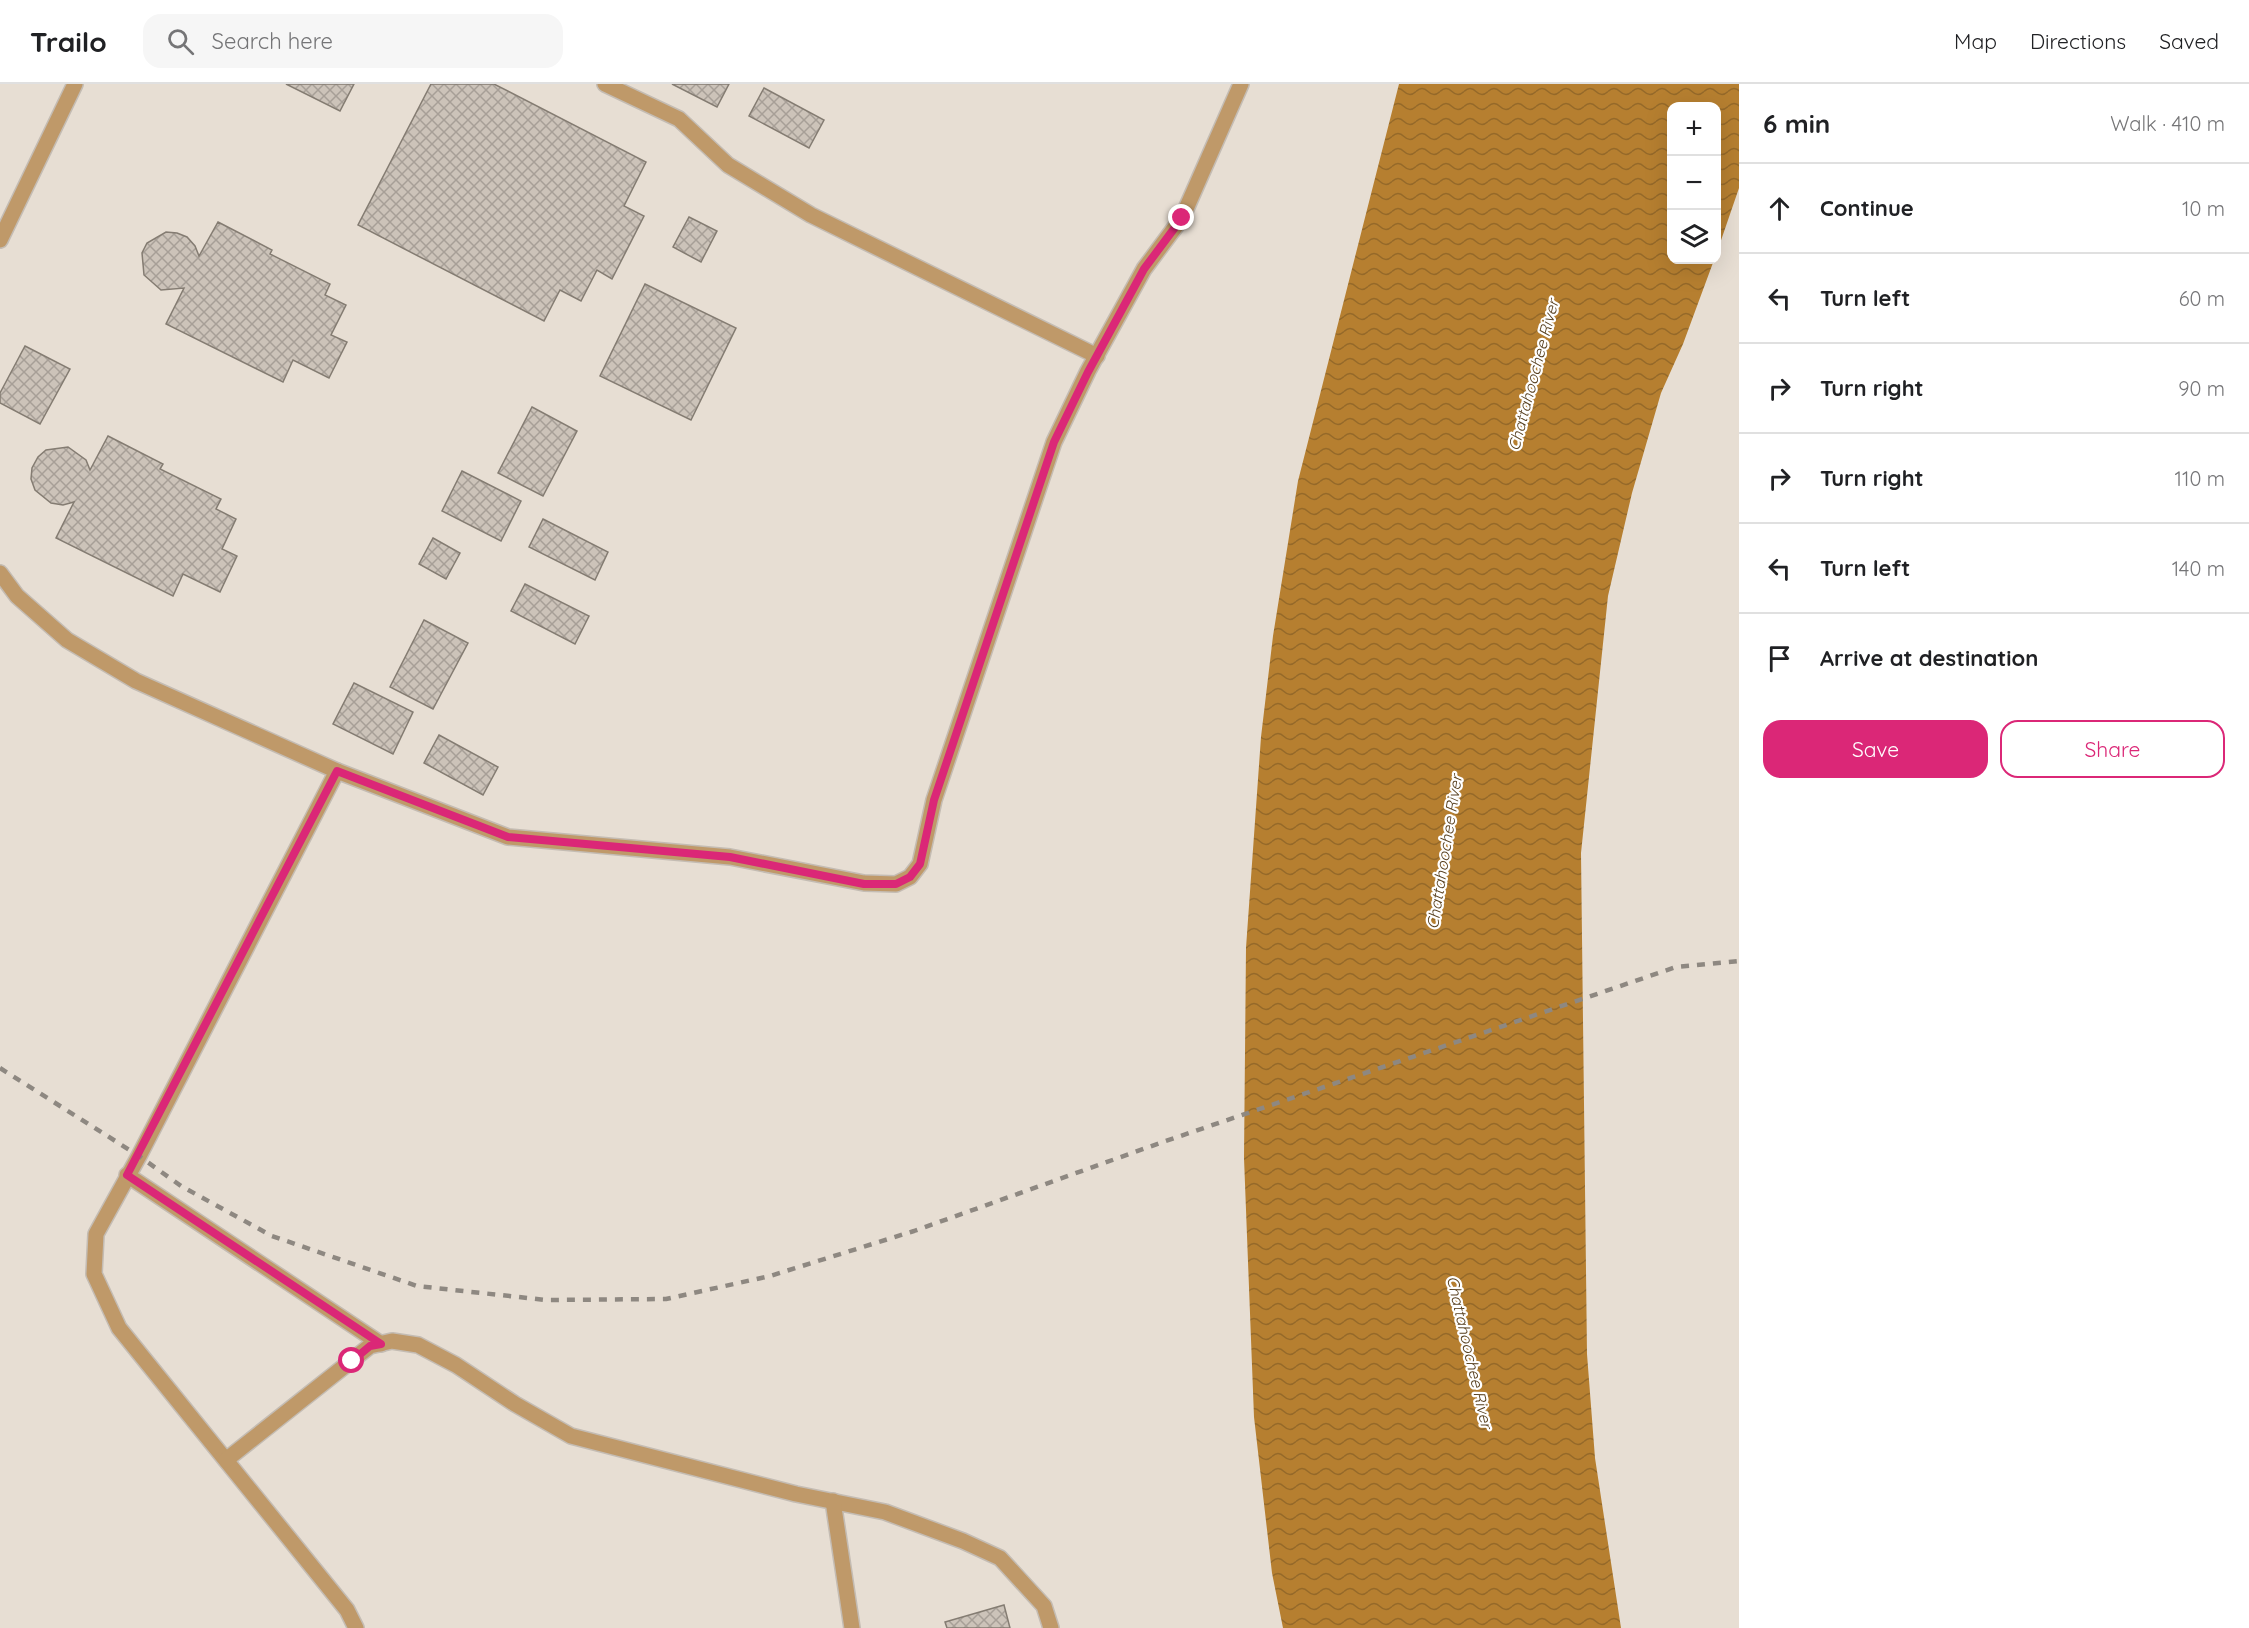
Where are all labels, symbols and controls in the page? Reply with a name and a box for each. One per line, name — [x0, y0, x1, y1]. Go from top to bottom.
search box — [143, 14, 563, 68]
text: Trailo — [30, 24, 107, 59]
icon: search — [164, 25, 197, 58]
text: Search here — [212, 27, 333, 55]
text: Map — [1954, 28, 1997, 54]
text: Directions — [2030, 28, 2126, 54]
text: Saved — [2159, 28, 2219, 54]
map controls — [1667, 102, 1721, 264]
button: + — [1667, 102, 1721, 156]
text: 6 min — [1763, 107, 1830, 140]
text: Walk · 410 m — [2110, 111, 2225, 136]
button: − — [1667, 156, 1721, 210]
icon: ahead — [1763, 192, 1796, 225]
text: Continue — [1820, 194, 1914, 222]
text: 10 m — [2182, 196, 2225, 221]
route end — [1168, 204, 1194, 230]
button: layers — [1667, 210, 1721, 264]
icon: left — [1763, 282, 1796, 315]
text: Turn left — [1820, 284, 1910, 312]
text: 60 m — [2179, 286, 2225, 311]
water label: Chattahoochee River — [1503, 295, 1563, 453]
icon: right — [1763, 372, 1796, 405]
text: Turn right — [1820, 374, 1924, 402]
text: 90 m — [2178, 376, 2225, 401]
icon: right — [1763, 462, 1796, 495]
text: Turn right — [1820, 464, 1924, 492]
text: 110 m — [2175, 466, 2225, 491]
icon: left — [1763, 552, 1796, 585]
text: Turn left — [1820, 554, 1910, 582]
text: 140 m — [2172, 556, 2225, 581]
icon: arrive — [1763, 642, 1796, 675]
text: Arrive at destination — [1820, 644, 2038, 672]
button: Save — [1763, 720, 1988, 778]
button: Share — [2000, 720, 2225, 778]
water label: Chattahoochee River — [1422, 772, 1466, 930]
water label: Chattahoochee River — [1443, 1274, 1498, 1432]
route start — [338, 1347, 364, 1373]

